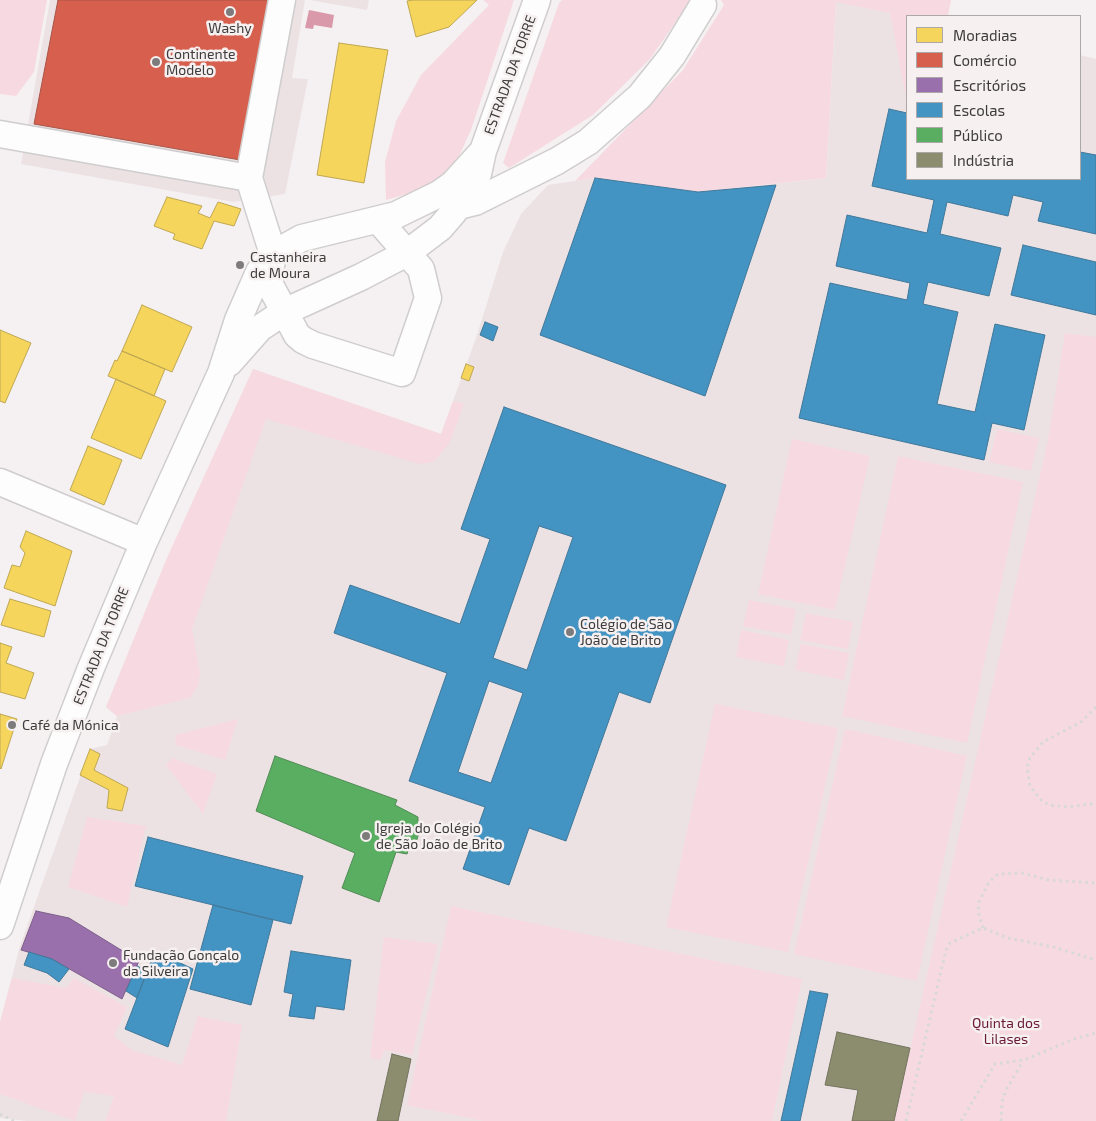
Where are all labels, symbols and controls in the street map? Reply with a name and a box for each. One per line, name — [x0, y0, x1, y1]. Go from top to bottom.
marker: Washy — [224, 6, 236, 18]
street label: ESTRADA DA TORRE — [481, 13, 539, 137]
legend — [906, 15, 1081, 180]
place label: Washy — [208, 20, 252, 36]
text: Moradias — [953, 26, 1017, 44]
place label: Continente Modelo — [166, 46, 236, 78]
text: Comércio — [953, 51, 1017, 69]
marker: Continente Modelo — [150, 56, 162, 68]
text: Escritórios — [953, 76, 1026, 94]
text: Escolas — [953, 101, 1005, 119]
text: Público — [953, 126, 1003, 144]
text: Indústria — [953, 151, 1014, 169]
place label: Castanheira de Moura — [250, 249, 326, 282]
marker: Castanheira de Moura — [234, 259, 246, 271]
street label: ESTRADA DA TORRE — [70, 585, 132, 707]
place label: Colégio de São João de Brito — [580, 616, 672, 648]
marker: Colégio de São João de Brito — [564, 626, 576, 638]
place label: Café da Mónica — [22, 717, 119, 733]
marker: Café da Mónica — [6, 719, 18, 731]
place label: Igreja do Colégio de São João de Brito — [376, 820, 502, 852]
marker: Igreja do Colégio de São João de Brito — [360, 830, 372, 842]
place label: Fundação Gonçalo da Silveira — [123, 947, 239, 980]
marker: Fundação Gonçalo da Silveira — [107, 957, 119, 969]
park label: Quinta dos Lilases — [972, 1015, 1040, 1048]

